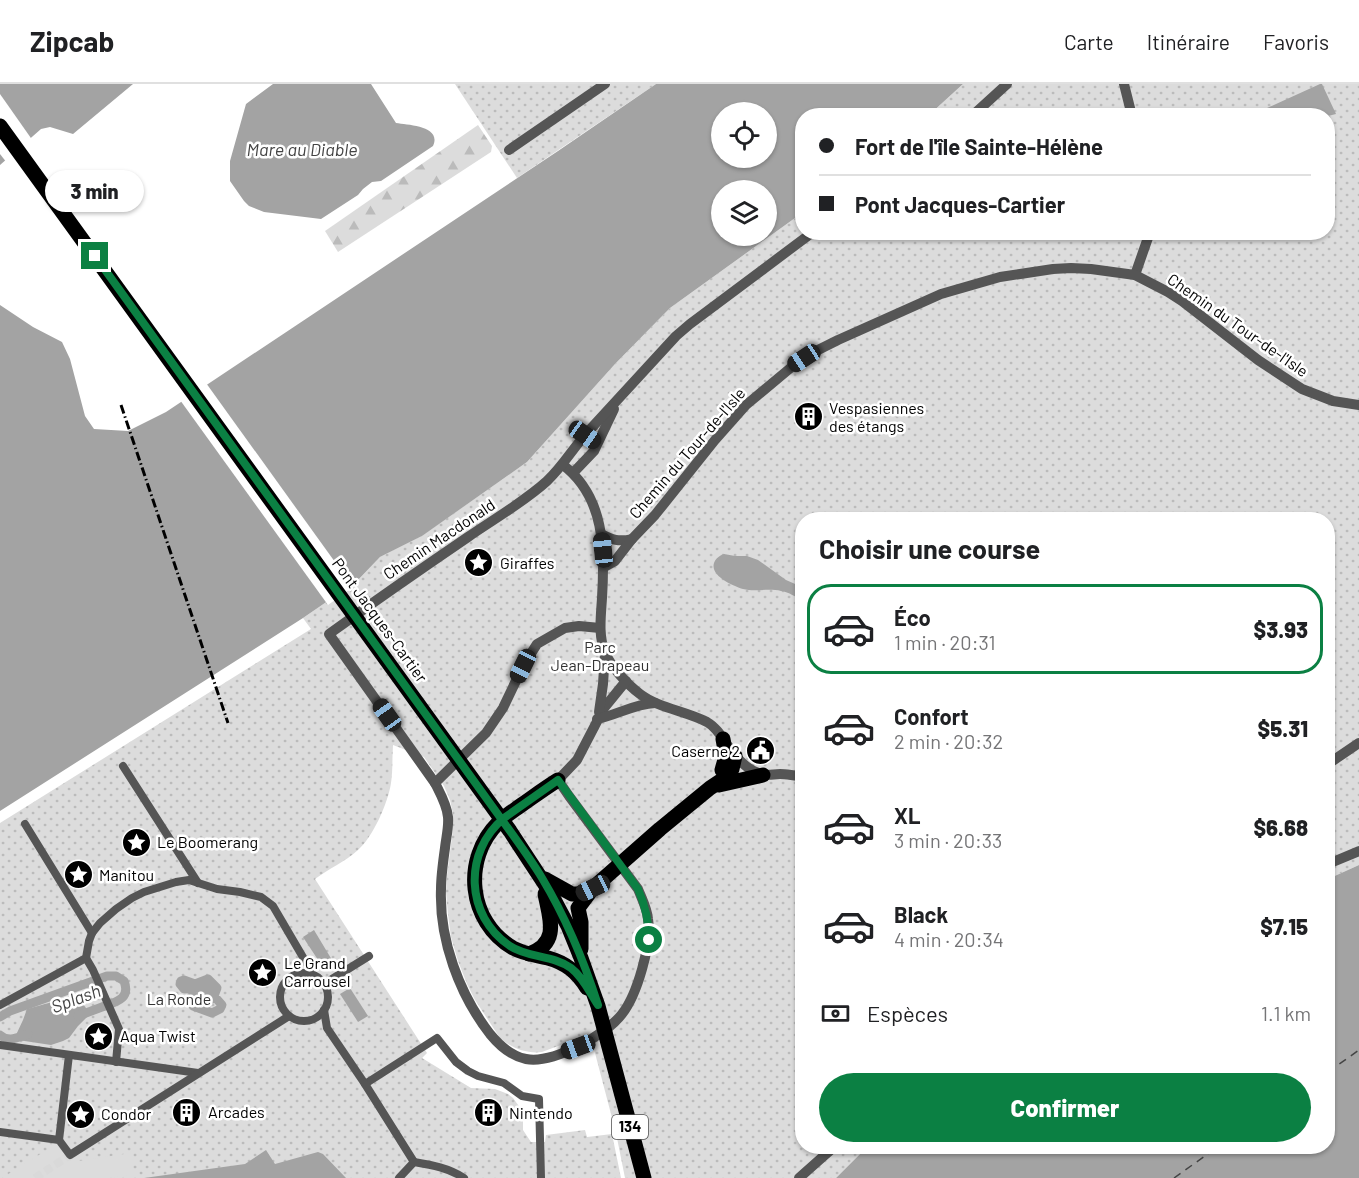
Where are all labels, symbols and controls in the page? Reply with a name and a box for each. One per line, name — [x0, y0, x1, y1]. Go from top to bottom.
text: Zipcab — [30, 24, 114, 58]
text: Carte — [1064, 29, 1114, 54]
text: Itinéraire — [1147, 29, 1230, 54]
text: Favoris — [1263, 29, 1329, 54]
map controls — [711, 102, 777, 246]
button: locate — [711, 102, 777, 168]
text: Fort de l'île Sainte-Hélène — [855, 133, 1103, 159]
water label: Mare au Diable — [246, 138, 358, 160]
callout: 3 min — [46, 169, 144, 211]
text: 3 min — [71, 179, 118, 203]
button: layers — [711, 180, 777, 246]
text: Pont Jacques-Cartier — [855, 191, 1065, 217]
route end — [81, 242, 108, 269]
street label: Chemin du Tour-de-l'Isle — [1164, 269, 1312, 380]
car — [784, 341, 824, 375]
street label: Chemin du Tour-de-l'Isle — [625, 383, 749, 522]
place label: Vespasiennes des étangs — [829, 398, 924, 435]
building icon: Vespasiennes des étangs — [792, 401, 824, 433]
car — [565, 417, 605, 453]
street label: Chemin Macdonald — [379, 494, 498, 583]
car — [592, 531, 614, 569]
text: Choisir une course — [819, 532, 1040, 564]
place icon: Giraffes — [463, 547, 495, 579]
place label: Giraffes — [500, 553, 555, 572]
street label: Pont Jacques-Cartier — [329, 554, 432, 686]
icon: car — [822, 602, 876, 656]
text: Éco — [894, 604, 931, 630]
text: $3.93 — [1254, 616, 1308, 642]
text: 1 min · 20:31 — [894, 630, 996, 654]
park label: Parc Jean-Drapeau — [551, 637, 649, 674]
car — [507, 646, 539, 686]
car — [369, 695, 405, 735]
icon: car — [822, 701, 876, 755]
text: Confort — [894, 703, 969, 729]
text: $5.31 — [1258, 715, 1308, 741]
text: 2 min · 20:32 — [894, 729, 1003, 753]
public building icon: Caserne 2 — [745, 735, 777, 767]
place label: Caserne 2 — [671, 741, 740, 760]
icon: car — [822, 800, 876, 854]
text: XL — [894, 802, 920, 828]
text: $6.68 — [1253, 814, 1308, 840]
place icon: Le Boomerang — [120, 826, 152, 858]
text: 3 min · 20:33 — [894, 828, 1002, 852]
place label: Le Boomerang — [157, 832, 258, 851]
place icon: Manitou — [62, 859, 94, 891]
place label: Manitou — [99, 865, 154, 884]
car — [573, 872, 613, 904]
icon: car — [822, 899, 876, 953]
text: Black — [894, 901, 948, 927]
text: $7.15 — [1260, 913, 1308, 939]
route start — [635, 926, 662, 953]
text: 4 min · 20:34 — [894, 927, 1004, 951]
place label: Le Grand Carrousel — [284, 953, 351, 990]
place icon: Le Grand Carrousel — [247, 956, 279, 988]
water label: Splash — [48, 979, 103, 1017]
park label: La Ronde — [147, 989, 211, 1008]
icon: cash — [819, 997, 852, 1030]
text: Espèces — [867, 1000, 948, 1026]
text: 1.1 km — [1261, 1001, 1311, 1025]
place icon: Aqua Twist — [83, 1020, 115, 1052]
place label: Aqua Twist — [120, 1026, 196, 1045]
car — [558, 1032, 598, 1062]
button: Confirmer — [819, 1073, 1311, 1142]
building icon: Arcades — [171, 1096, 203, 1128]
building icon: Nintendo — [472, 1097, 504, 1129]
place icon: Condor — [64, 1098, 96, 1130]
place label: Arcades — [208, 1102, 265, 1121]
place label: Nintendo — [509, 1103, 573, 1122]
place label: Condor — [101, 1104, 151, 1123]
road number: 134 — [612, 1115, 648, 1139]

